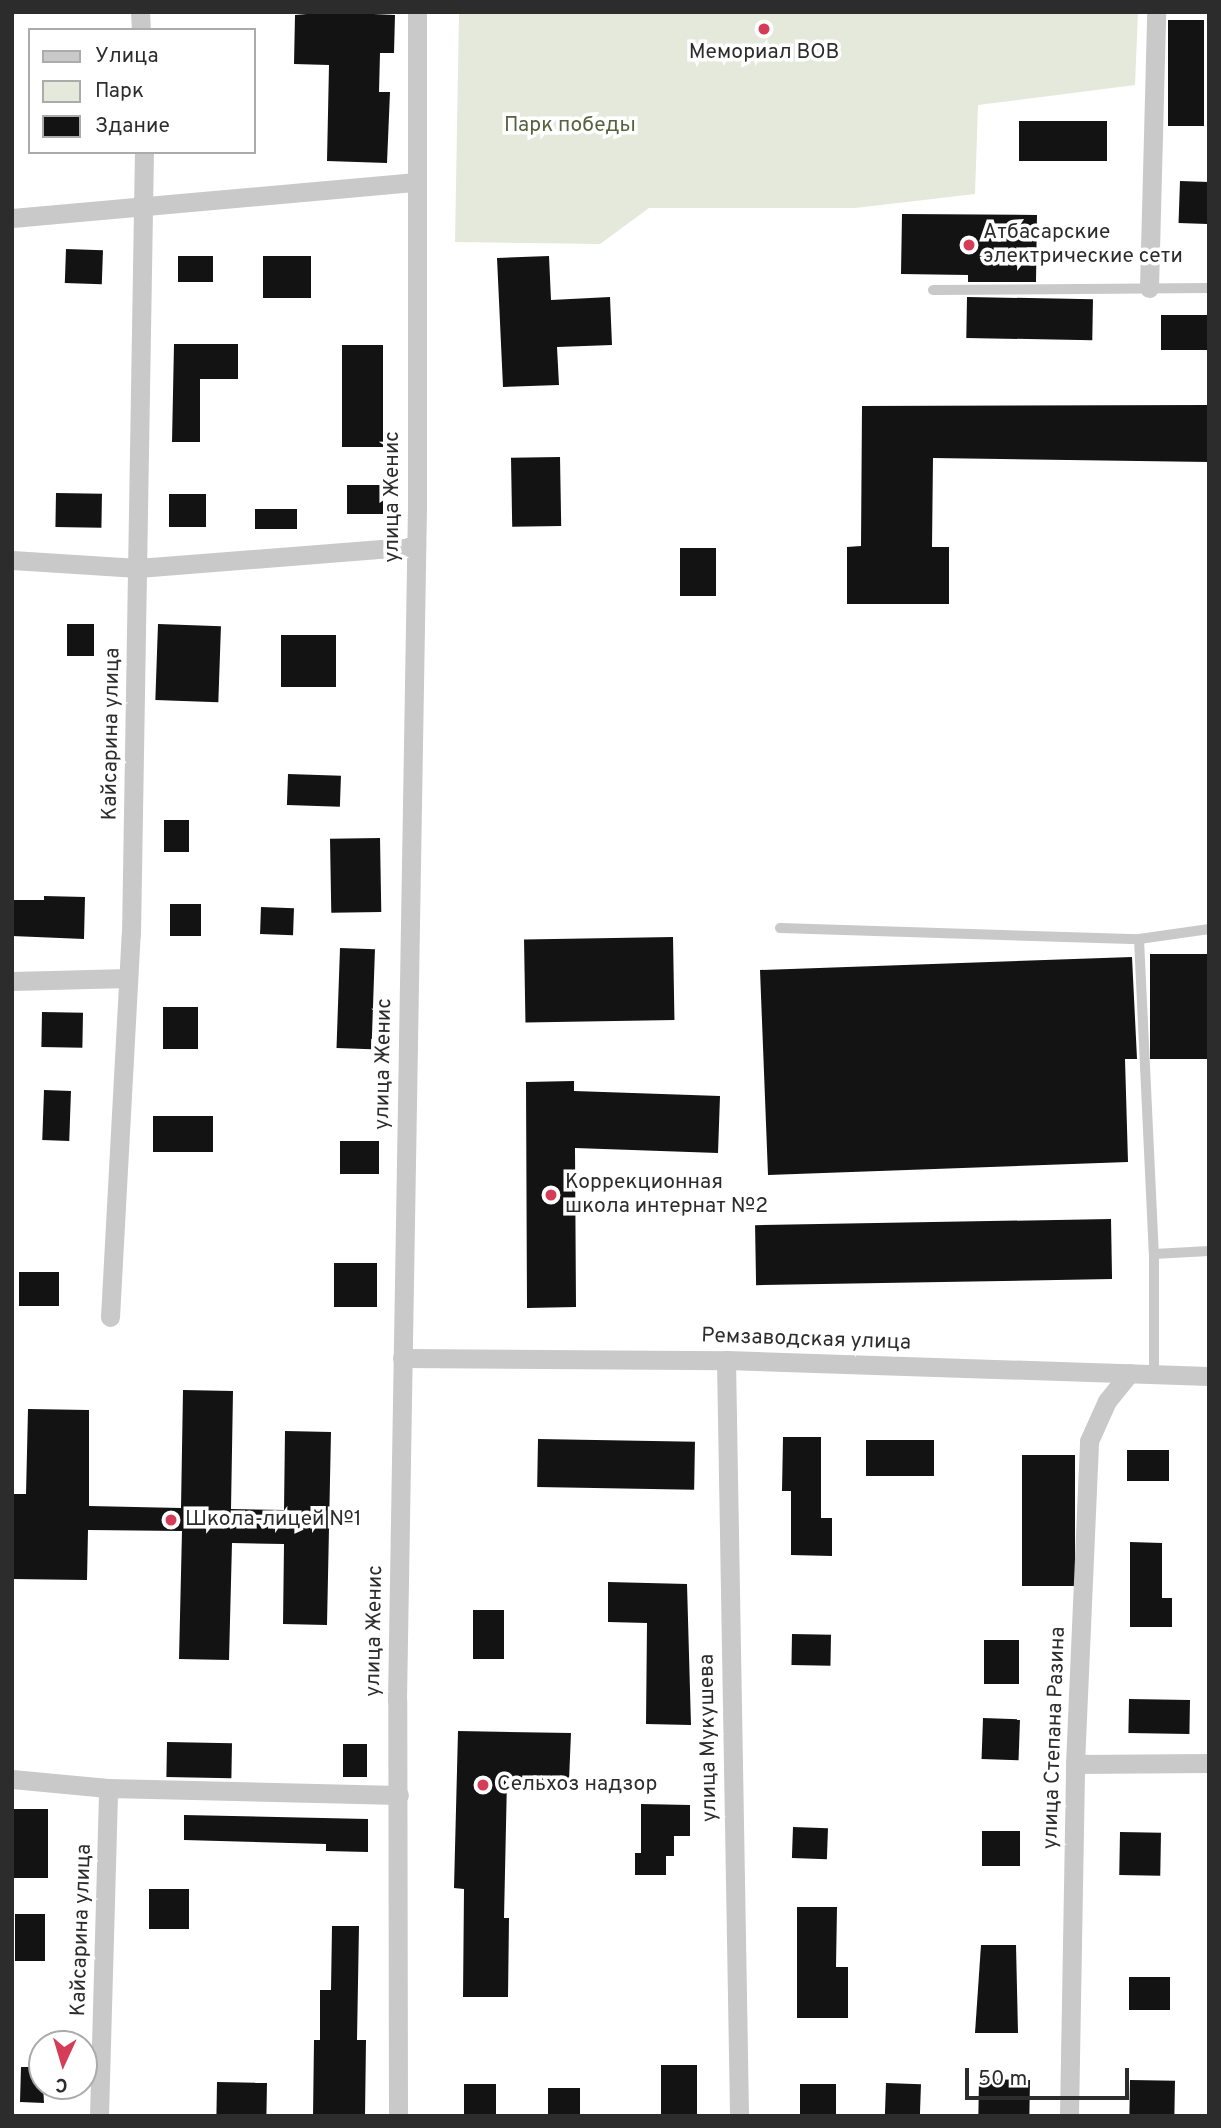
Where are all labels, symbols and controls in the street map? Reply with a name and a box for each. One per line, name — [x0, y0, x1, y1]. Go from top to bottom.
marker: Мемориал ВОВ — [756, 21, 772, 37]
legend — [28, 28, 256, 154]
place label: Мемориал ВОВ — [689, 40, 839, 66]
text: Улица — [95, 43, 159, 70]
text: Парк — [95, 78, 144, 105]
text: Здание — [95, 113, 170, 140]
park label: Парк победы — [504, 113, 636, 139]
place label: Атбасарские электрические сети — [983, 220, 1183, 270]
marker: Атбасарские электрические сети — [961, 237, 977, 253]
street label: улица Женис — [380, 431, 406, 563]
street label: Кайсарина улица — [98, 647, 126, 821]
street label: улица Женис — [370, 998, 398, 1130]
place label: Коррекционная школа интернат №2 — [565, 1170, 768, 1220]
marker: Коррекционная школа интернат №2 — [543, 1187, 559, 1203]
street label: Ремзаводская улица — [701, 1324, 911, 1356]
place label: Школа-лицей №1 — [185, 1507, 362, 1533]
marker: Школа-лицей №1 — [163, 1512, 179, 1528]
street label: улица Женис — [361, 1565, 389, 1697]
street label: улица Степана Разина — [1039, 1626, 1071, 1850]
street label: улица Мукушева — [695, 1654, 723, 1822]
place label: Сельхоз надзор — [497, 1772, 657, 1798]
marker: Сельхоз надзор — [475, 1777, 491, 1793]
street label: Кайсарина улица — [66, 1843, 98, 2017]
north arrow — [28, 2030, 98, 2100]
scale bar — [969, 2054, 1134, 2098]
text: 50 m — [978, 2066, 1027, 2093]
text: С — [55, 2072, 69, 2096]

